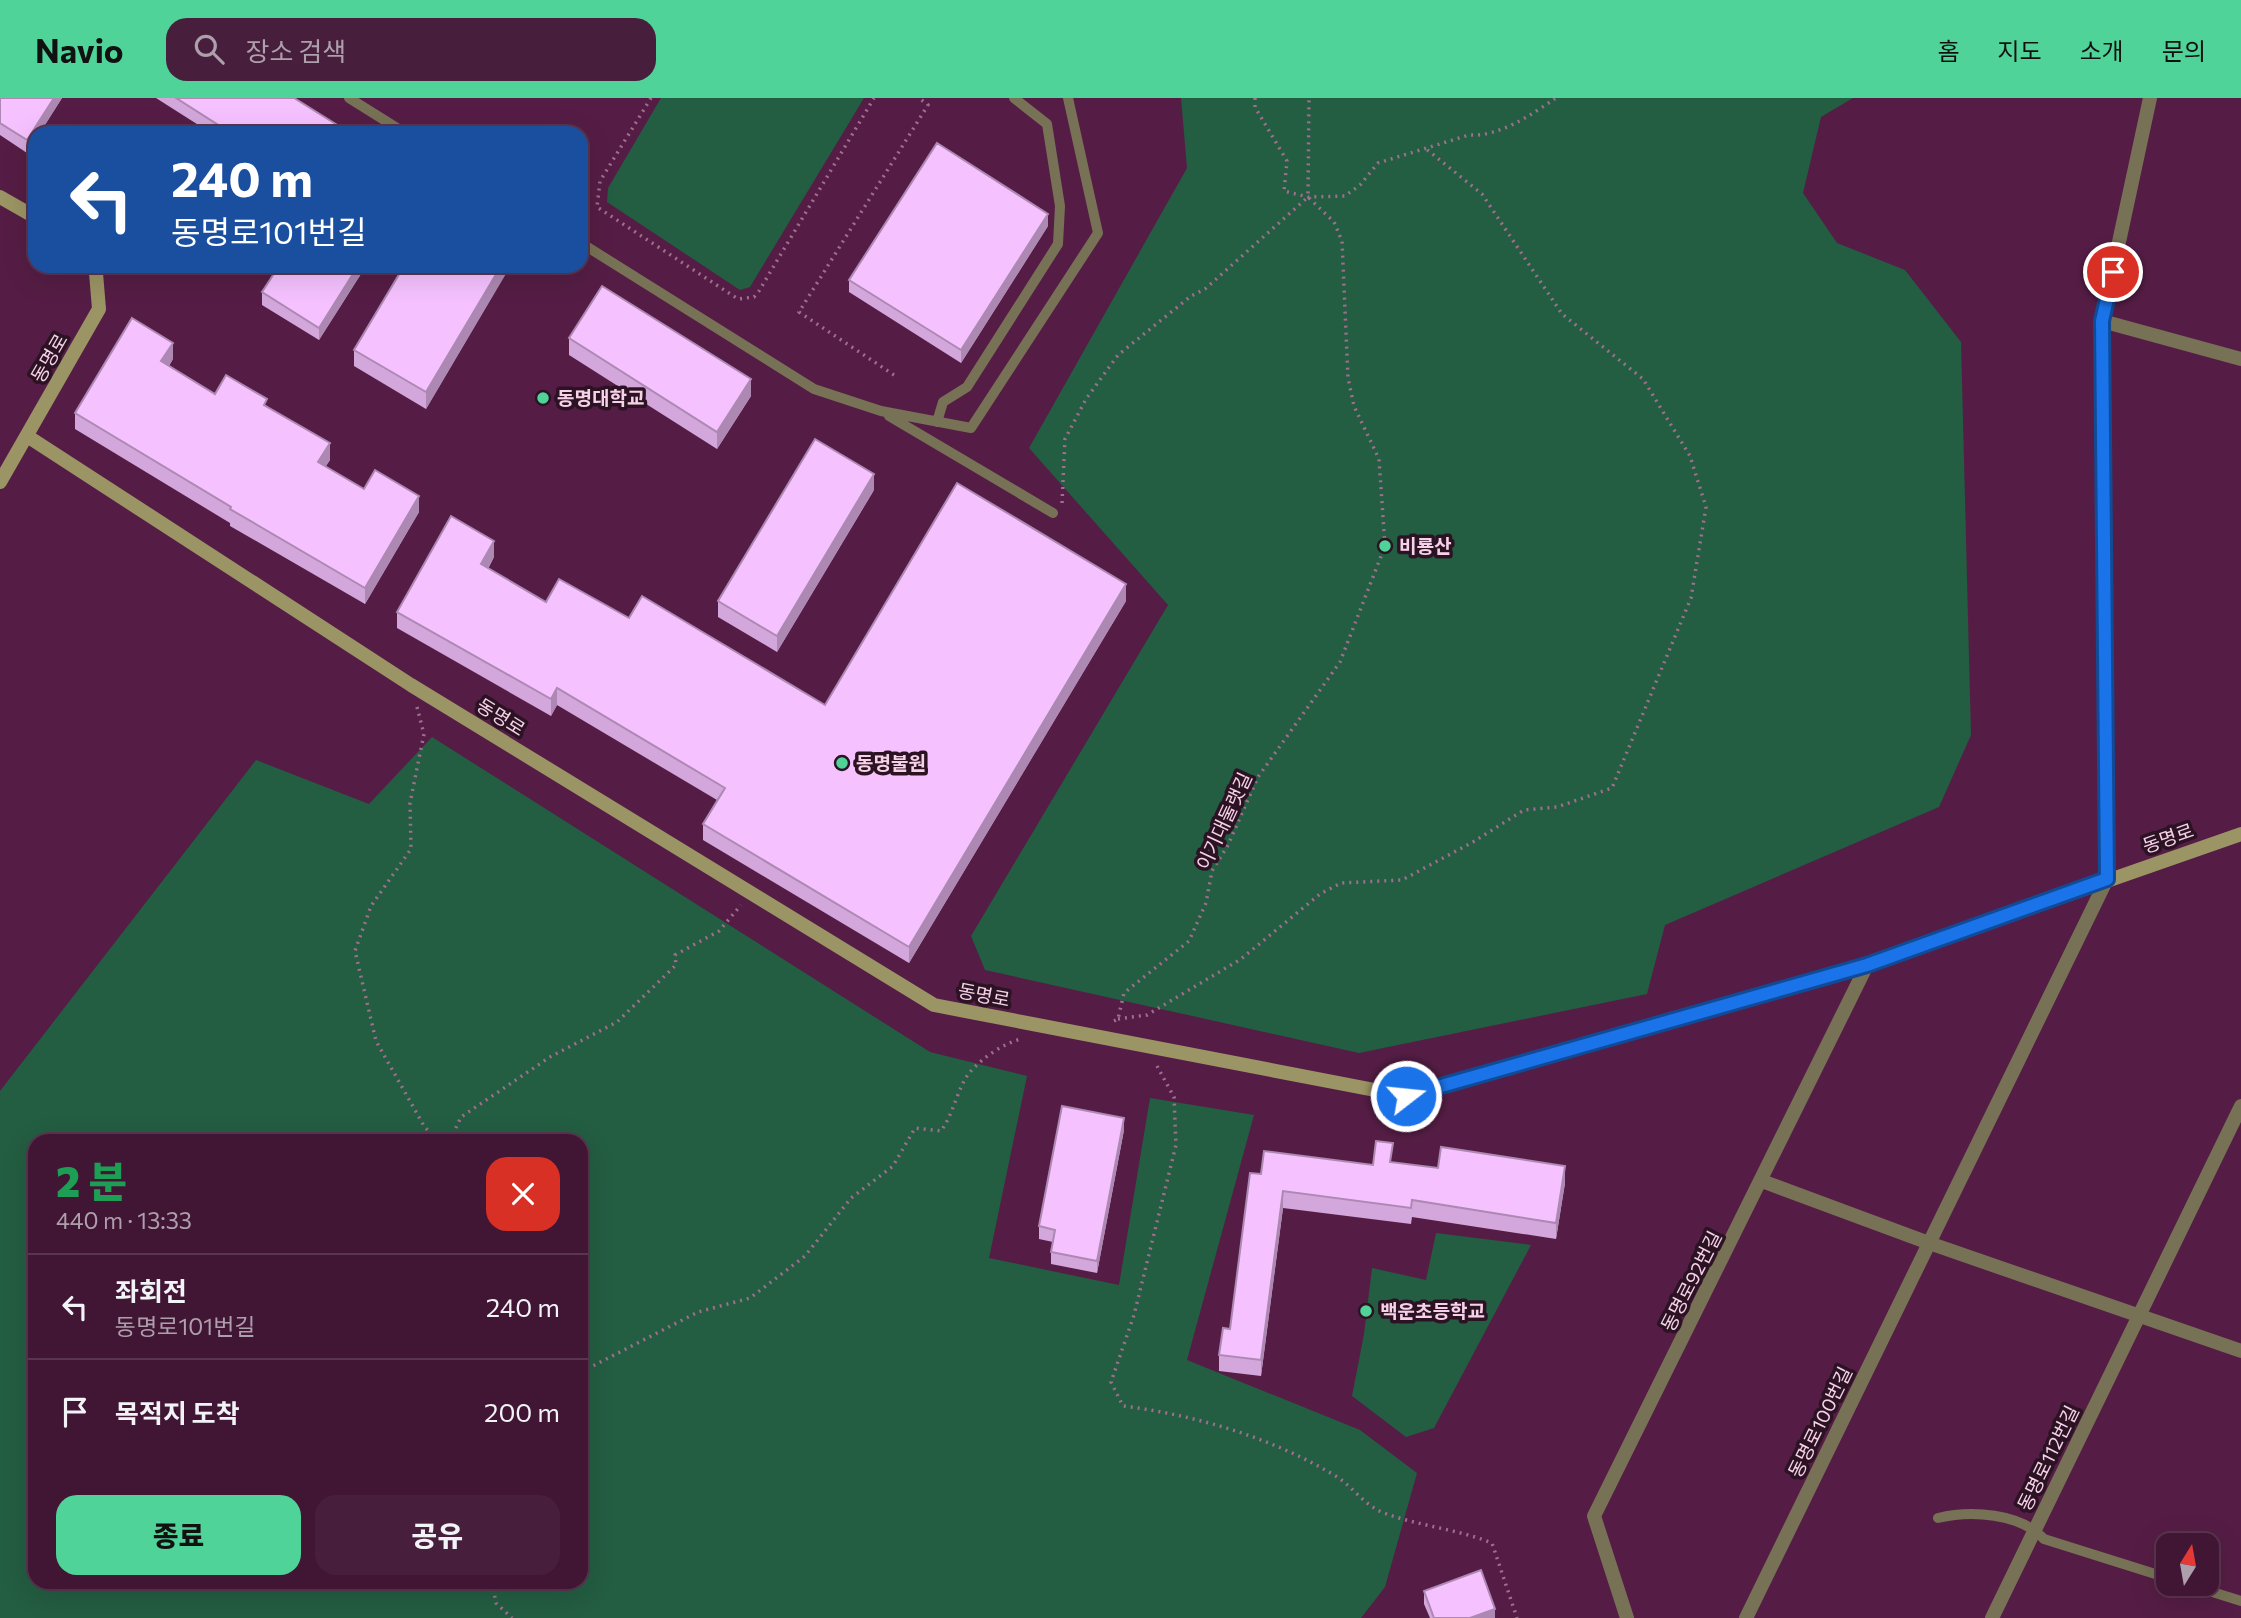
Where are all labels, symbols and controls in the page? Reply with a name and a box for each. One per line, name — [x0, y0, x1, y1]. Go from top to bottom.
search box — [166, 18, 656, 81]
text: Navio — [35, 29, 124, 70]
icon: search — [190, 30, 228, 68]
text: 장소 검색 — [246, 35, 346, 66]
text: 홈 — [1937, 36, 1959, 65]
text: 지도 — [1997, 36, 2042, 65]
text: 소개 — [2080, 36, 2124, 65]
text: 문의 — [2162, 36, 2206, 65]
text: 240 m — [171, 147, 313, 207]
icon: left — [56, 154, 147, 245]
text: 동명로101번길 — [171, 211, 366, 251]
pin — [2083, 242, 2143, 302]
icon: arrive — [2094, 253, 2132, 291]
street label: 동명로 — [25, 329, 72, 386]
place label: 동명대학교 — [557, 386, 644, 409]
marker: 동명대학교 — [535, 390, 551, 406]
place label: 비룡산 — [1399, 534, 1452, 557]
marker: 비룡산 — [1377, 538, 1393, 554]
street label: 동명로 — [473, 693, 530, 740]
place label: 동명불원 — [856, 751, 926, 774]
marker: 동명불원 — [834, 755, 850, 771]
street label: 이기대둘랫길 — [1191, 768, 1256, 873]
street label: 동명로 — [2139, 818, 2196, 857]
street label: 동명로 — [956, 978, 1012, 1011]
position arrow — [1369, 1059, 1443, 1133]
text: 2 분 — [56, 1154, 127, 1206]
button: close — [486, 1157, 560, 1231]
text: 440 m · 13:33 — [56, 1206, 192, 1234]
street label: 동명로92번길 — [1655, 1227, 1726, 1335]
text: 좌회전 — [115, 1275, 187, 1306]
icon: left — [56, 1288, 94, 1326]
text: 240 m — [486, 1291, 560, 1322]
place label: 백운초등학교 — [1380, 1299, 1485, 1322]
marker: 백운초등학교 — [1358, 1303, 1374, 1319]
text: 동명로101번길 — [115, 1312, 255, 1340]
street label: 동명로100번길 — [1783, 1363, 1856, 1481]
icon: arrive — [56, 1393, 94, 1431]
text: 200 m — [484, 1396, 560, 1427]
text: 목적지 도착 — [115, 1397, 240, 1428]
street label: 동명로112번길 — [2012, 1401, 2083, 1514]
button: 종료 — [56, 1495, 301, 1575]
button: 공유 — [315, 1495, 560, 1575]
north arrow — [2156, 1533, 2219, 1596]
map controls — [2156, 1533, 2219, 1596]

